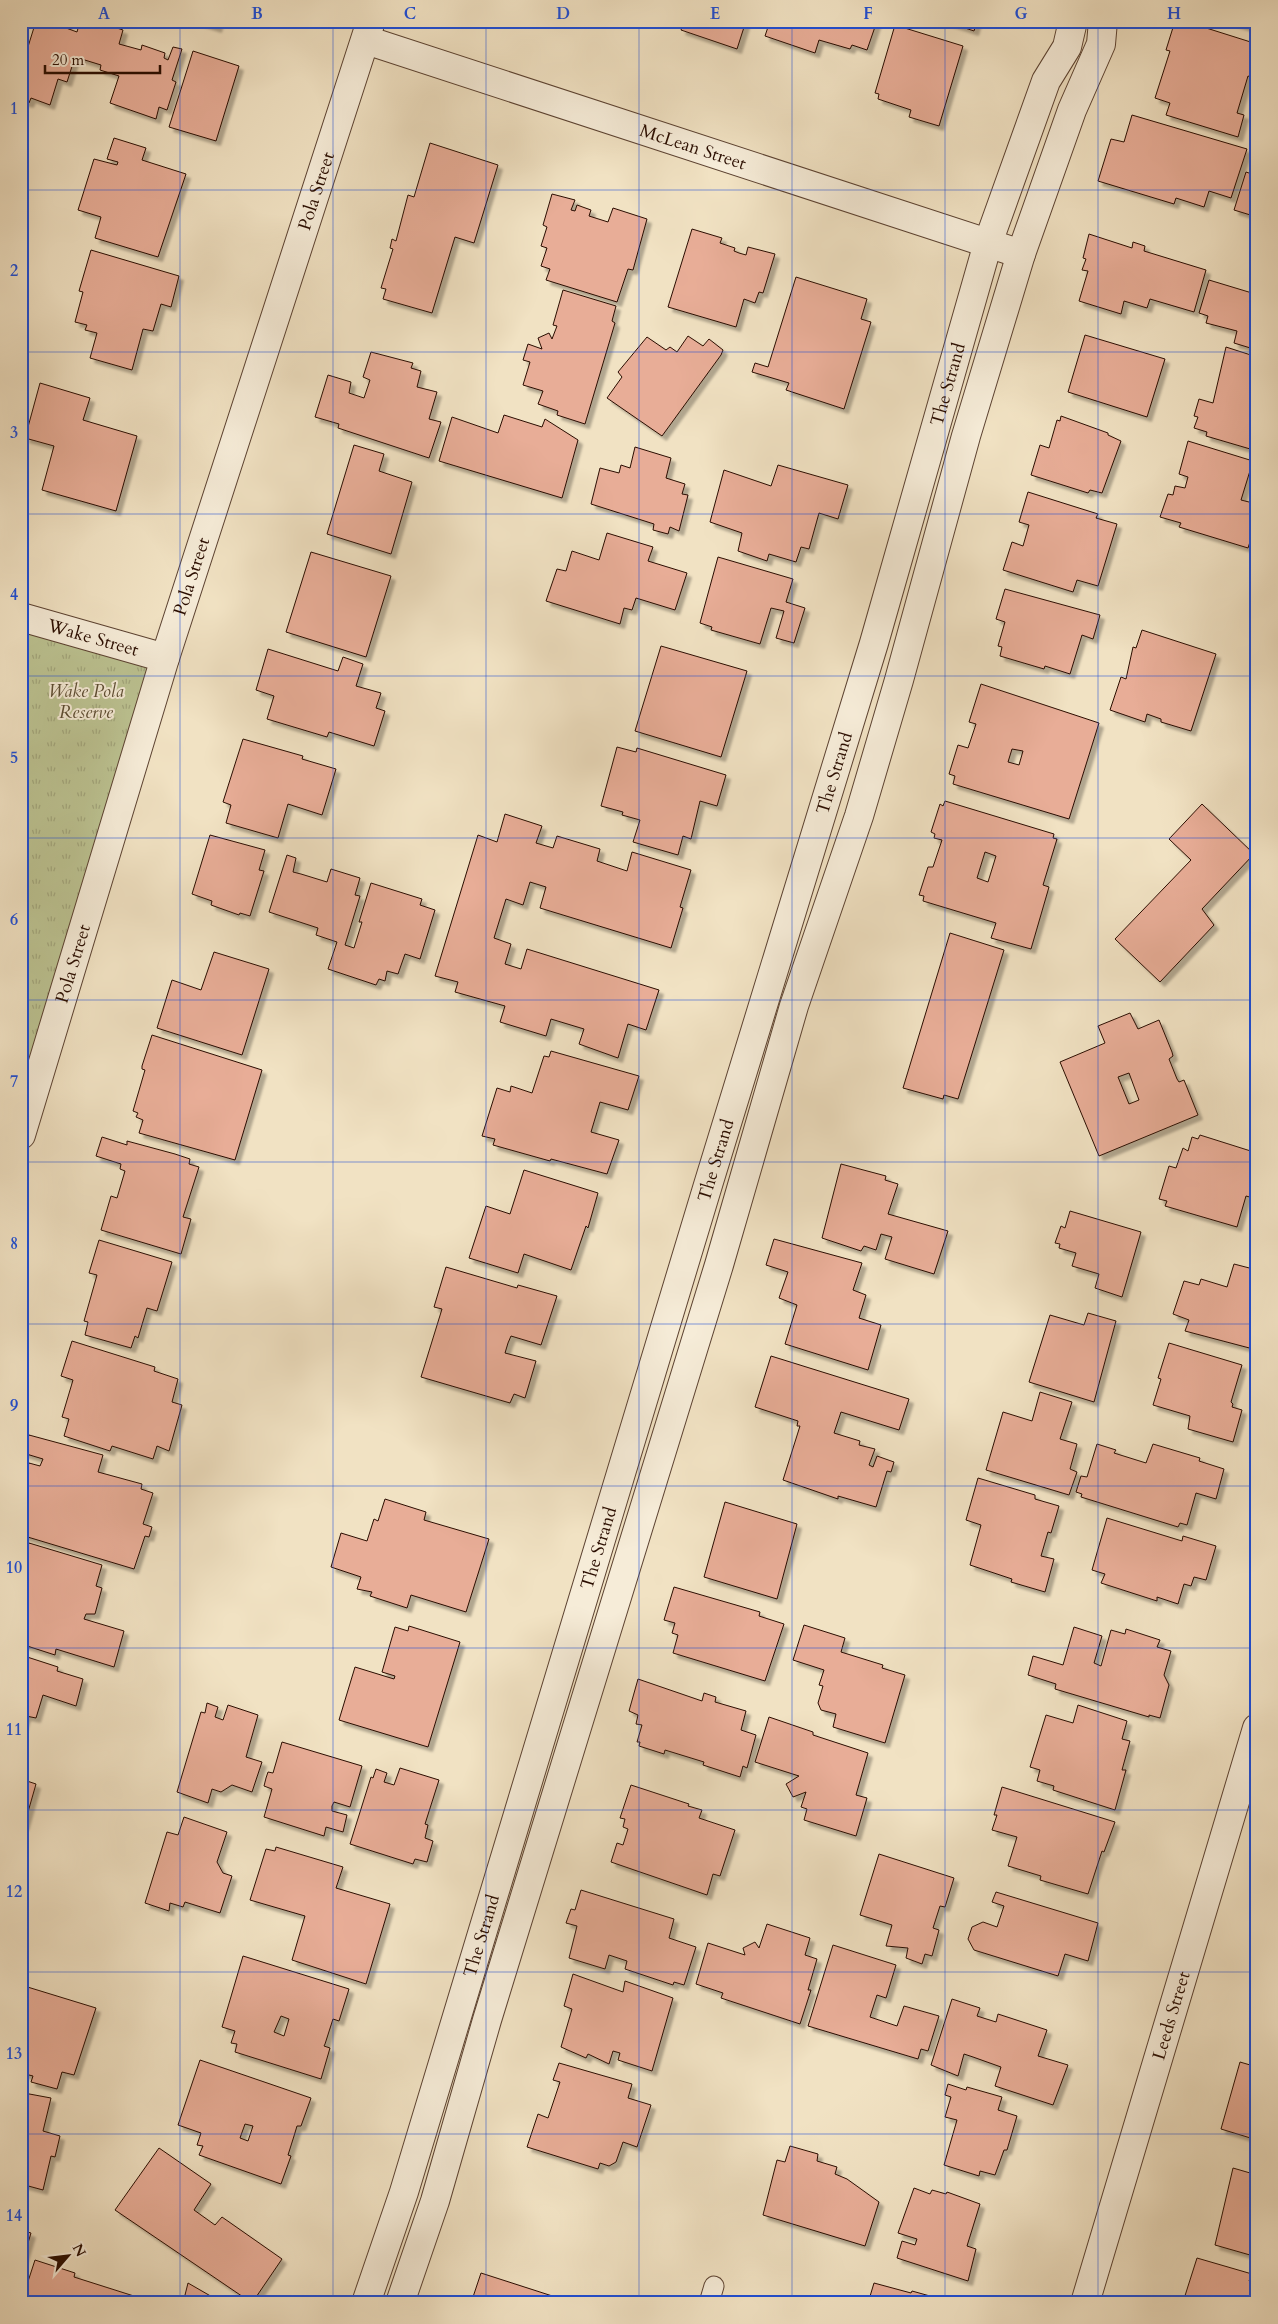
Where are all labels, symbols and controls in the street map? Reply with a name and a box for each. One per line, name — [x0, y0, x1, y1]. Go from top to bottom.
text: A — [98, 3, 110, 25]
text: B — [251, 3, 263, 25]
text: C — [404, 3, 416, 25]
text: D — [556, 3, 570, 25]
text: E — [710, 3, 720, 25]
text: F — [863, 3, 873, 25]
text: G — [1014, 3, 1028, 25]
text: H — [1167, 3, 1181, 25]
scale bar — [45, 42, 160, 74]
text: 20 m — [52, 50, 84, 70]
text: 1 — [10, 98, 18, 120]
street label: McLean Street — [637, 118, 750, 176]
street label: Pola Street — [292, 148, 340, 233]
text: 2 — [10, 260, 18, 282]
street label: The Strand — [924, 340, 971, 429]
text: 3 — [10, 422, 18, 444]
street label: Pola Street — [167, 534, 216, 619]
text: 4 — [10, 584, 18, 606]
street label: Wake Street — [44, 612, 142, 662]
park label: Wake Pola Reserve — [48, 679, 124, 725]
street label: The Strand — [810, 728, 859, 817]
text: 5 — [10, 747, 18, 769]
text: 6 — [10, 909, 18, 931]
street label: Pola Street — [49, 921, 96, 1006]
text: 7 — [10, 1071, 18, 1093]
street label: The Strand — [691, 1116, 740, 1205]
text: 8 — [10, 1233, 18, 1255]
text: 9 — [10, 1395, 18, 1417]
street label: The Strand — [574, 1503, 623, 1592]
text: 10 — [6, 1557, 22, 1579]
text: 11 — [6, 1719, 22, 1741]
text: 12 — [6, 1881, 22, 1903]
street label: The Strand — [457, 1891, 506, 1980]
street label: Leeds Street — [1146, 1968, 1196, 2063]
text: 13 — [6, 2043, 22, 2065]
text: 14 — [6, 2205, 22, 2227]
north arrow — [42, 2232, 92, 2282]
text: N — [68, 2240, 90, 2260]

